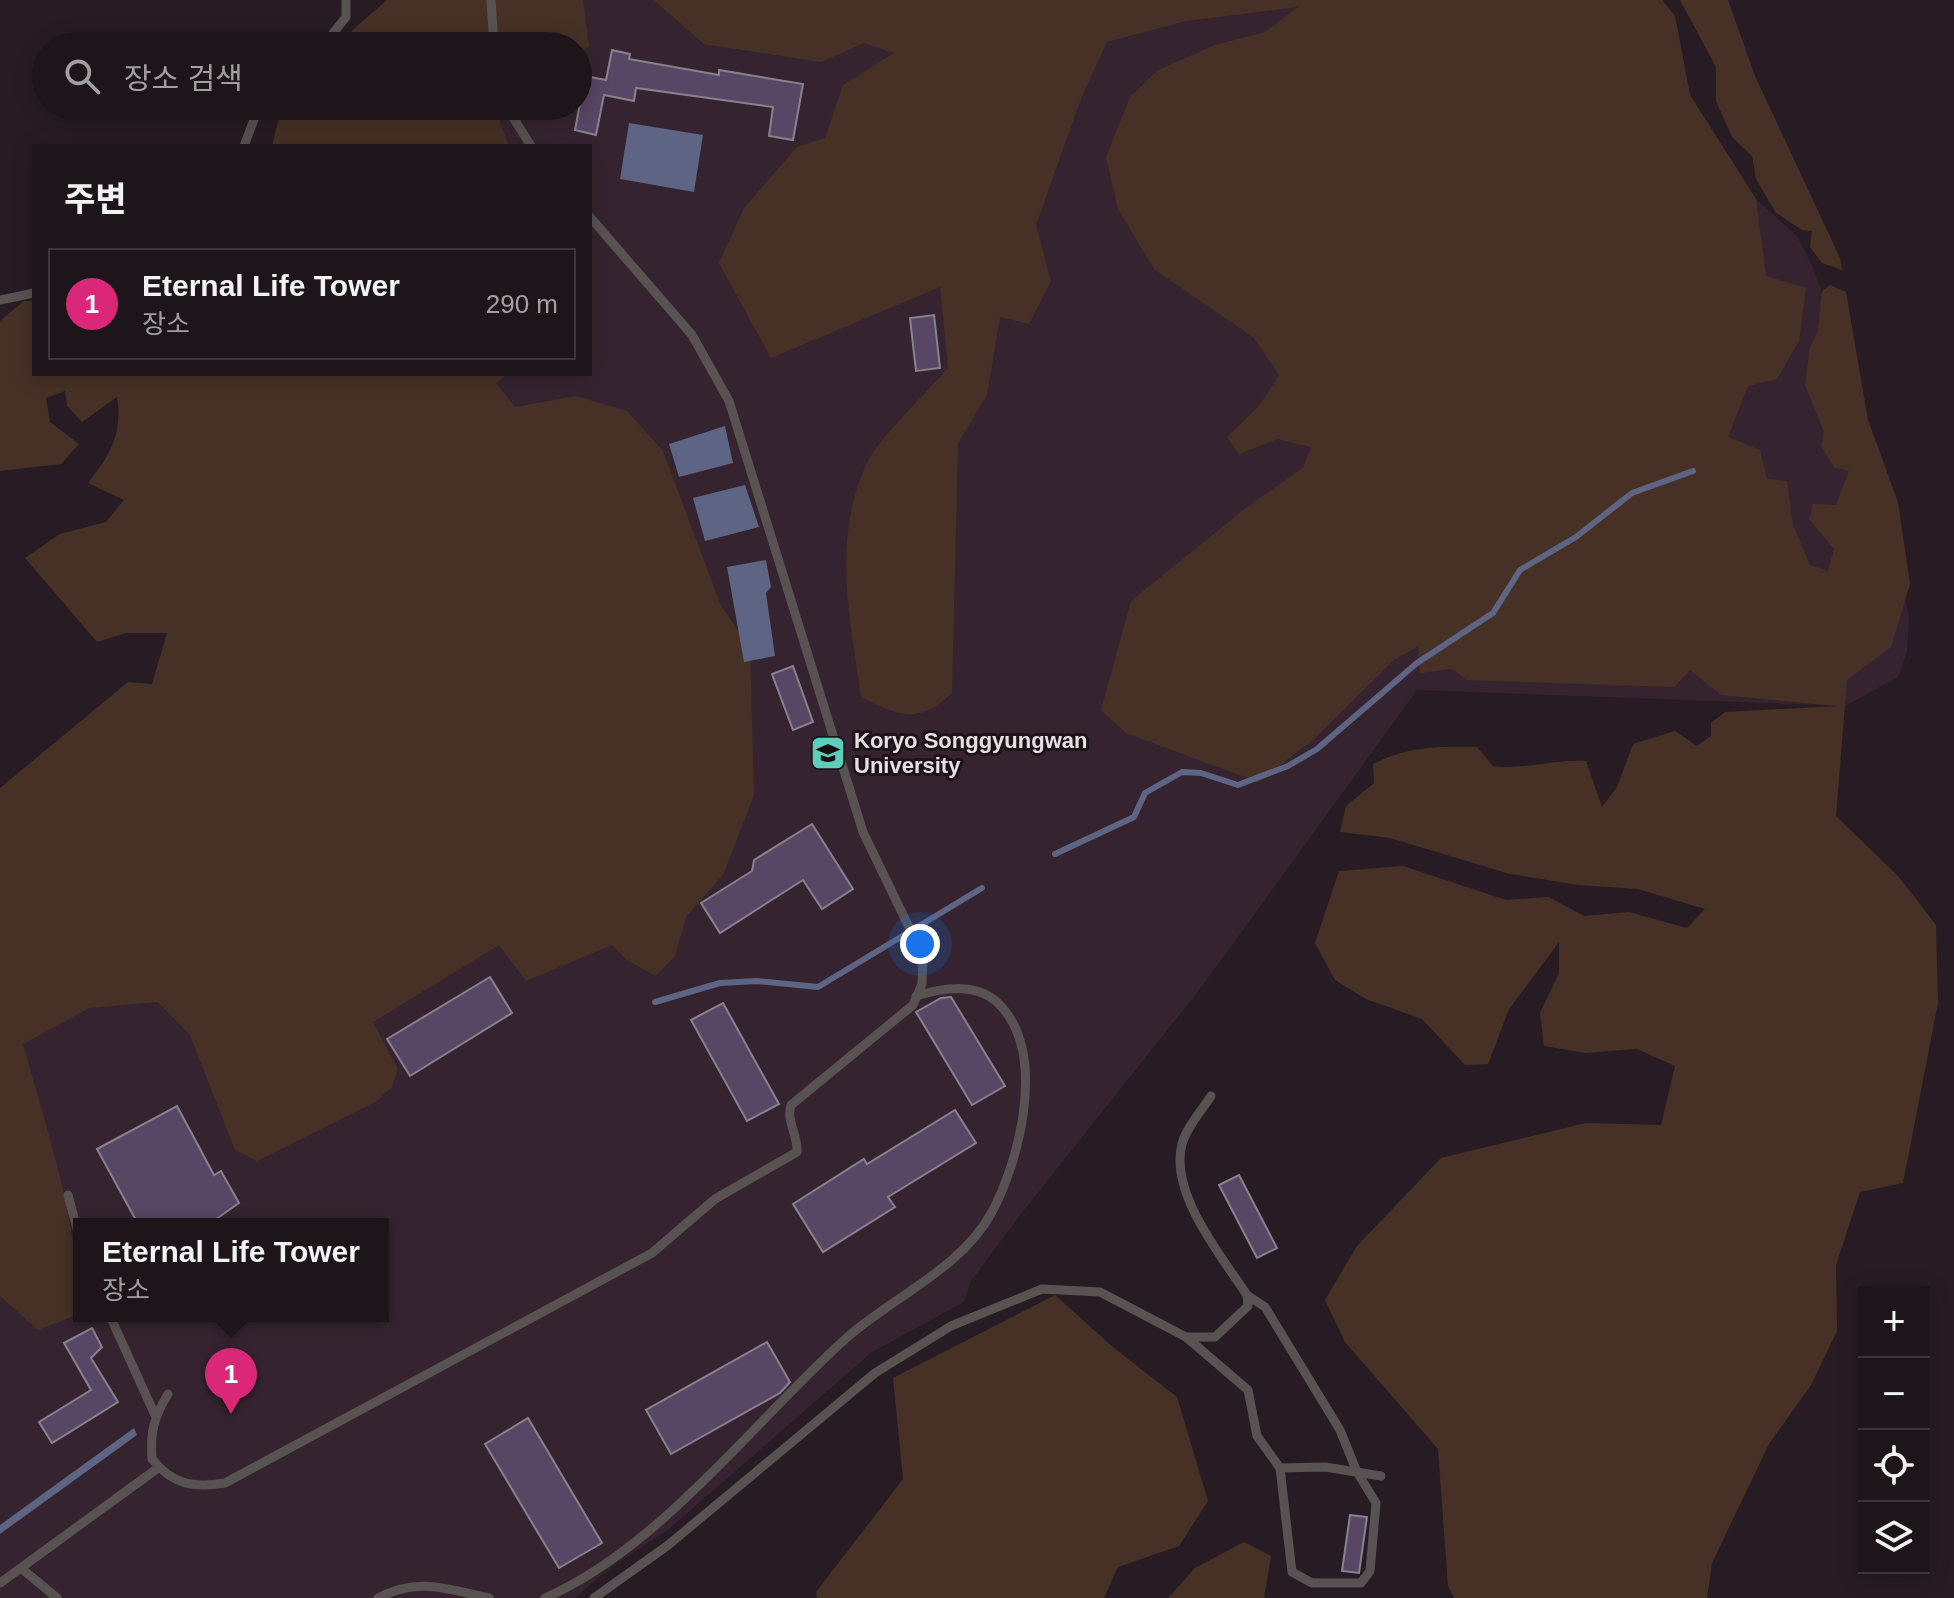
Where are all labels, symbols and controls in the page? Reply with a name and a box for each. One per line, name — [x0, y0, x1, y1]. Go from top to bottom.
search box — [32, 32, 592, 120]
icon: search — [60, 54, 104, 98]
text: 장소 검색 — [124, 62, 243, 95]
text: 주변 — [64, 180, 127, 218]
text: Eternal Life Tower — [142, 269, 400, 302]
text: 1 — [85, 289, 99, 319]
text: 290 m — [486, 289, 558, 319]
text: 장소 — [142, 309, 190, 339]
place label: Koryo Songgyungwan University — [854, 728, 1087, 778]
school or university icon: Koryo Songgyungwan University — [809, 734, 847, 772]
your location — [900, 924, 940, 964]
popup — [73, 1218, 389, 1322]
text: Eternal Life Tower — [102, 1235, 360, 1268]
text: 장소 — [102, 1275, 150, 1305]
map controls — [1858, 1286, 1930, 1574]
button: + — [1858, 1286, 1930, 1358]
pin: 1 — [205, 1348, 257, 1414]
button: − — [1858, 1358, 1930, 1430]
button: locate — [1858, 1430, 1930, 1502]
button: layers — [1858, 1502, 1930, 1574]

